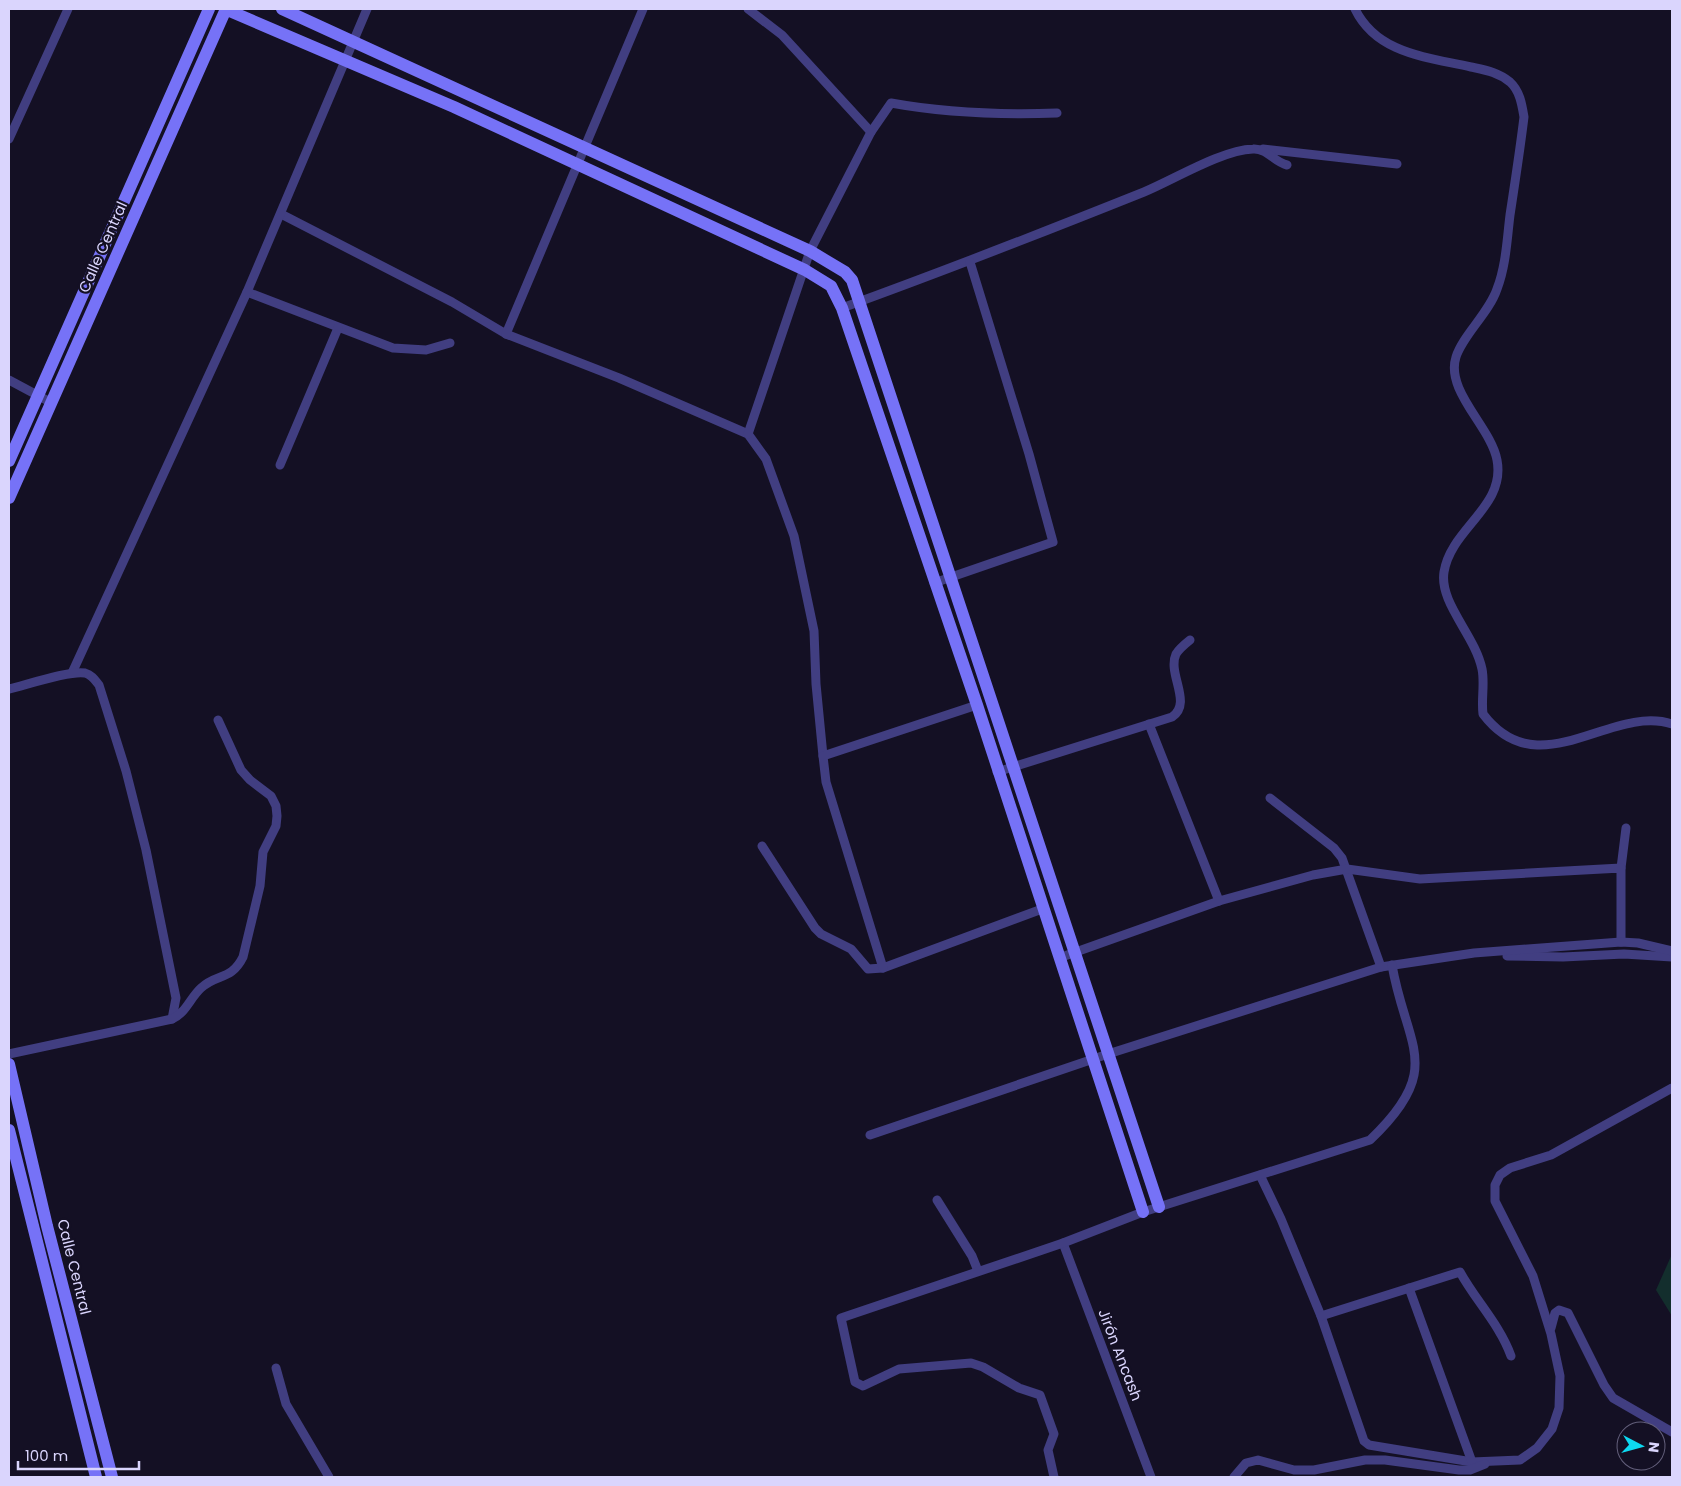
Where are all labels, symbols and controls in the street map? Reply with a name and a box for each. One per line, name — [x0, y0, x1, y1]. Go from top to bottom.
street label: Calle Central — [73, 198, 132, 296]
street label: Calle Central — [52, 1217, 97, 1317]
street label: Jirón Ancash — [1093, 1306, 1148, 1404]
north arrow — [1616, 1421, 1666, 1471]
scale bar — [18, 1438, 139, 1470]
text: N — [1643, 1441, 1664, 1454]
text: 100 m — [25, 1445, 68, 1466]

